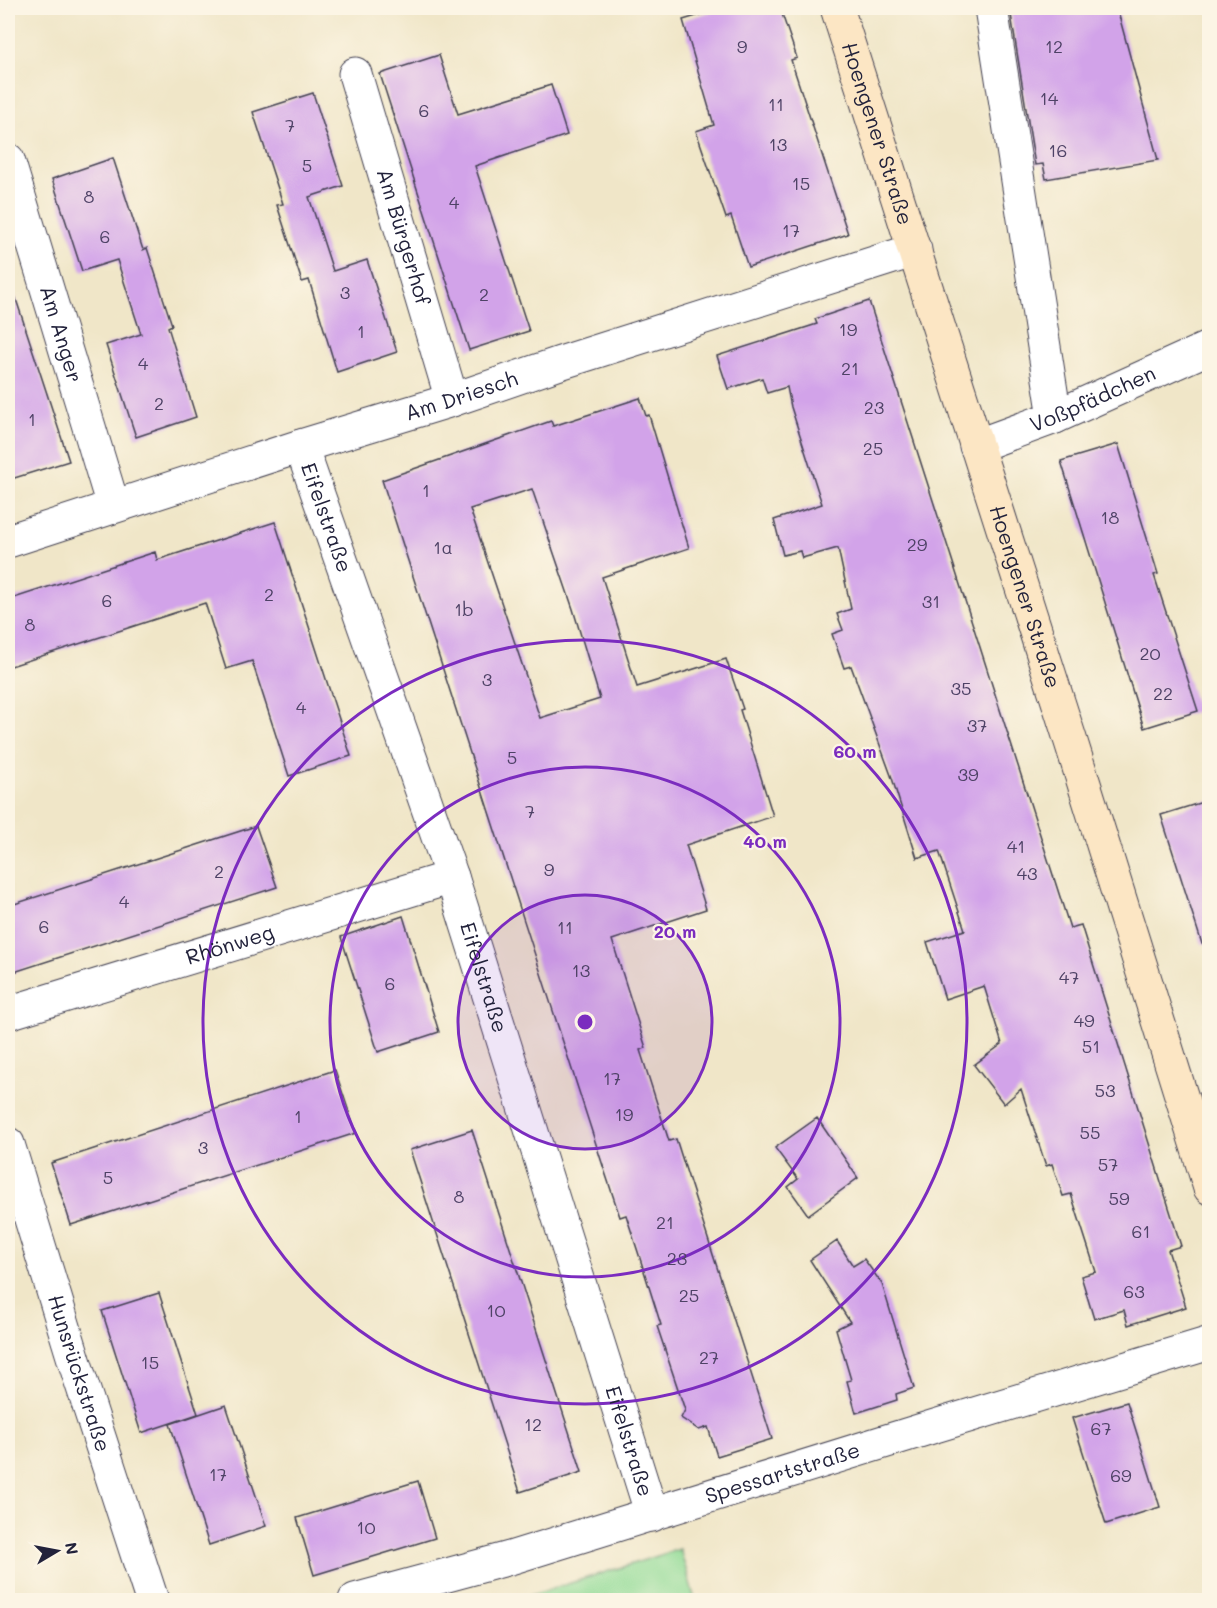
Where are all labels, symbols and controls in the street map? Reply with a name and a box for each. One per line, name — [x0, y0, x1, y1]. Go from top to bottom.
house number: 9 — [737, 34, 748, 58]
house number: 12 — [1045, 34, 1063, 58]
street label: Hoengener Straße — [837, 39, 920, 228]
house number: 14 — [1040, 86, 1059, 110]
house number: 11 — [768, 92, 784, 116]
house number: 6 — [419, 98, 429, 122]
house number: 7 — [285, 113, 295, 137]
house number: 13 — [769, 132, 787, 156]
house number: 16 — [1049, 138, 1067, 162]
house number: 5 — [302, 153, 312, 177]
street label: Am Bürgerhof — [372, 165, 438, 309]
house number: 15 — [792, 171, 810, 195]
house number: 8 — [84, 184, 95, 208]
house number: 4 — [449, 190, 460, 214]
house number: 17 — [782, 218, 800, 242]
house number: 6 — [100, 224, 110, 248]
house number: 3 — [340, 280, 350, 304]
street label: Am Anger — [35, 282, 90, 385]
house number: 2 — [479, 282, 489, 306]
house number: 19 — [839, 317, 858, 341]
house number: 1 — [357, 319, 365, 343]
house number: 4 — [138, 351, 149, 375]
house number: 21 — [841, 356, 859, 380]
street label: Voßpfädchen — [1026, 358, 1160, 437]
street label: Am Driesch — [401, 364, 521, 426]
house number: 2 — [154, 391, 164, 415]
house number: 23 — [864, 395, 884, 419]
house number: 1 — [28, 407, 36, 431]
house number: 25 — [863, 436, 883, 460]
street label: Eifelstraße — [296, 459, 359, 576]
house number: 1 — [422, 478, 430, 502]
street label: Hoengener Straße — [984, 502, 1068, 691]
house number: 18 — [1101, 505, 1120, 529]
house number: 29 — [907, 532, 928, 556]
house number: 1a — [433, 535, 453, 559]
house number: 2 — [264, 582, 274, 606]
house number: 6 — [102, 588, 112, 612]
house number: 31 — [922, 589, 940, 613]
house number: 1b — [454, 597, 474, 621]
house number: 8 — [25, 612, 36, 636]
house number: 20 — [1139, 641, 1161, 665]
house number: 3 — [482, 667, 492, 691]
house number: 35 — [950, 676, 972, 700]
house number: 22 — [1153, 681, 1173, 705]
house number: 4 — [296, 695, 307, 719]
house number: 37 — [967, 713, 987, 737]
text: 60 m — [833, 739, 877, 763]
house number: 5 — [507, 745, 517, 769]
house number: 39 — [957, 762, 979, 786]
house number: 7 — [525, 799, 535, 823]
text: 40 m — [743, 829, 787, 853]
house number: 41 — [1007, 834, 1025, 858]
house number: 9 — [544, 857, 555, 881]
house number: 2 — [214, 859, 224, 883]
house number: 43 — [1016, 861, 1038, 885]
house number: 4 — [119, 889, 130, 913]
house number: 6 — [39, 914, 49, 938]
house number: 11 — [557, 915, 573, 939]
street label: Rhönweg — [182, 917, 277, 970]
street label: Eifelstraße — [455, 918, 515, 1036]
text: 20 m — [654, 919, 696, 943]
house number: 13 — [572, 958, 590, 982]
house number: 47 — [1059, 965, 1079, 989]
house number: 6 — [385, 971, 395, 995]
house number: 49 — [1073, 1008, 1095, 1032]
centre of rings — [575, 1012, 595, 1032]
house number: 51 — [1082, 1034, 1100, 1058]
house number: 17 — [603, 1066, 621, 1090]
house number: 53 — [1094, 1078, 1116, 1102]
house number: 19 — [615, 1102, 634, 1126]
house number: 1 — [294, 1104, 302, 1128]
house number: 55 — [1080, 1120, 1101, 1144]
house number: 3 — [198, 1135, 208, 1159]
house number: 57 — [1098, 1152, 1118, 1176]
house number: 5 — [103, 1165, 113, 1189]
house number: 8 — [454, 1184, 465, 1208]
house number: 59 — [1108, 1186, 1130, 1210]
house number: 21 — [656, 1210, 674, 1234]
house number: 61 — [1132, 1219, 1150, 1243]
house number: 23 — [667, 1246, 687, 1270]
house number: 63 — [1123, 1279, 1145, 1303]
house number: 25 — [679, 1283, 699, 1307]
street label: Hunsrückstraße — [43, 1291, 118, 1455]
house number: 10 — [486, 1298, 506, 1322]
house number: 27 — [699, 1345, 719, 1369]
house number: 15 — [141, 1350, 159, 1374]
street label: Eifelstraße — [600, 1382, 660, 1499]
house number: 12 — [524, 1412, 542, 1436]
house number: 67 — [1091, 1416, 1111, 1440]
street label: Spessartstraße — [701, 1435, 863, 1509]
house number: 17 — [209, 1462, 227, 1486]
house number: 69 — [1110, 1463, 1132, 1487]
house number: 10 — [356, 1515, 376, 1539]
north arrow — [27, 1521, 87, 1581]
text: N — [61, 1540, 84, 1556]

